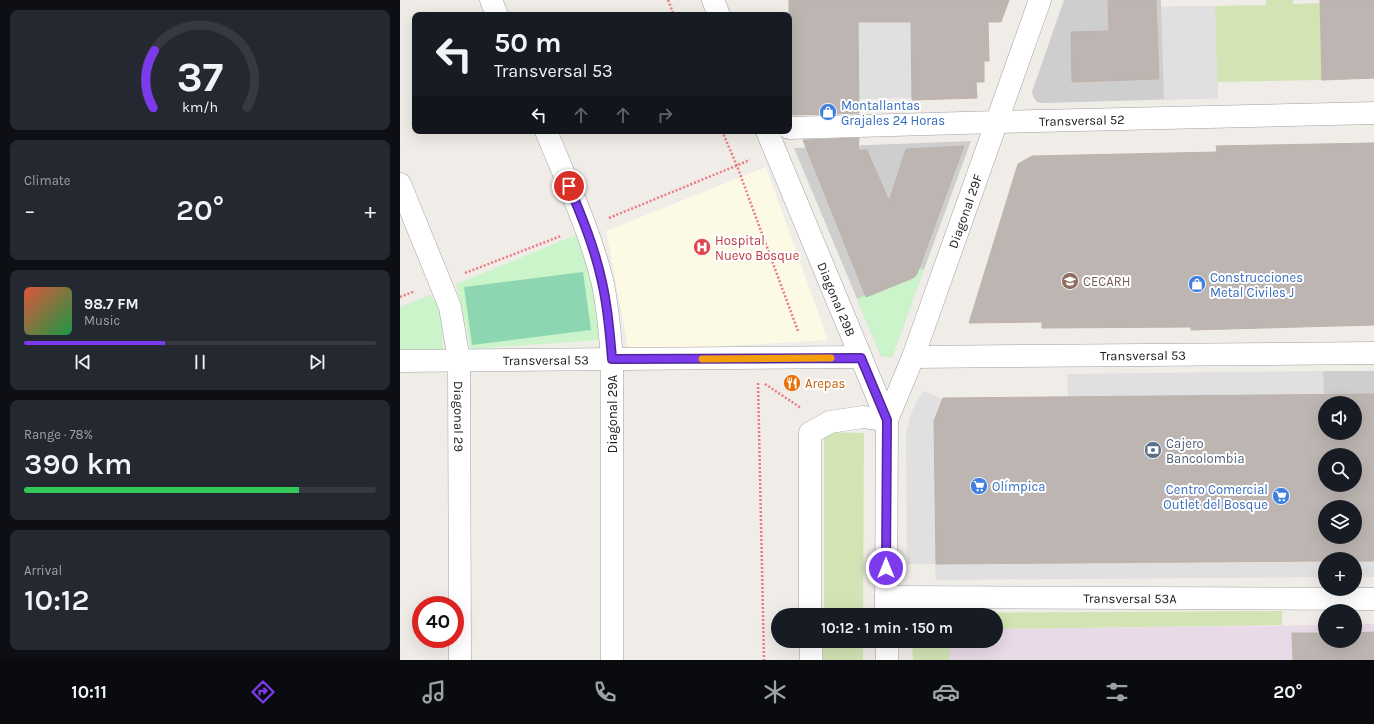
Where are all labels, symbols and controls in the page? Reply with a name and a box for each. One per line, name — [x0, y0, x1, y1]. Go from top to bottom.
text: 50 m — [494, 26, 562, 59]
icon: left — [428, 28, 480, 80]
text: 37 — [177, 53, 223, 101]
text: Transversal 53 — [494, 60, 613, 82]
place label: Montallantas Grajales 24 Horas — [841, 98, 945, 128]
text: km/h — [182, 99, 218, 116]
shop icon: Montallantas Grajales 24 Horas — [818, 102, 838, 122]
icon: left — [528, 104, 550, 126]
icon: ahead — [570, 104, 592, 126]
icon: ahead — [612, 104, 634, 126]
icon: right — [654, 104, 676, 126]
street label: Transversal 52 — [1039, 111, 1125, 128]
pin — [552, 169, 586, 203]
street label: Diagonal 29F — [945, 172, 985, 250]
text: Climate — [24, 173, 70, 188]
icon: arrive — [558, 175, 580, 197]
text: 20° — [176, 192, 224, 228]
text: − — [24, 198, 36, 224]
text: + — [364, 198, 376, 224]
place label: Hospital Nuevo Bosque — [715, 233, 800, 264]
hospital icon: Hospital Nuevo Bosque — [692, 237, 712, 257]
street label: Diagonal 29B — [815, 260, 859, 338]
place label: Construcciones Metal Civiles J — [1210, 270, 1303, 300]
school or university icon: CECARH — [1060, 271, 1080, 291]
place label: CECARH — [1083, 274, 1130, 289]
shop icon: Construcciones Metal Civiles J — [1187, 274, 1207, 294]
text: 98.7 FM — [84, 295, 139, 313]
text: Music — [84, 313, 120, 328]
street label: Transversal 53 — [1100, 347, 1186, 363]
icon: previous — [72, 351, 94, 373]
icon: pause — [189, 351, 211, 373]
icon: next — [306, 351, 328, 373]
street label: Transversal 53 — [503, 352, 589, 368]
restaurant icon: Arepas — [782, 373, 802, 393]
street label: Diagonal 29A — [605, 374, 620, 453]
place label: Arepas — [805, 376, 846, 391]
street label: Diagonal 29 — [452, 381, 467, 452]
map controls — [1318, 396, 1362, 648]
button: sound — [1318, 396, 1362, 440]
text: Range · 78% — [24, 427, 93, 442]
place label: Cajero Bancolombia — [1166, 436, 1245, 466]
bank icon: Cajero Bancolombia — [1143, 440, 1163, 460]
text: 390 km — [24, 446, 132, 482]
button: search — [1318, 448, 1362, 492]
supermarket icon: Olímpica — [969, 476, 989, 496]
place label: Olímpica — [992, 479, 1045, 494]
place label: Centro Comercial Outlet del Bosque — [1163, 482, 1268, 513]
supermarket icon: Centro Comercial Outlet del Bosque — [1271, 486, 1291, 506]
button: layers — [1318, 500, 1362, 544]
position arrow — [865, 547, 907, 589]
button: + — [1318, 552, 1362, 596]
text: Arrival — [24, 563, 62, 578]
text: 10:12 — [24, 582, 89, 618]
street label: Transversal 53A — [1083, 590, 1177, 606]
speed limit sign: 40 — [412, 596, 464, 648]
button: − — [1318, 604, 1362, 648]
text: 10:12 · 1 min · 150 m — [821, 619, 953, 637]
icon: directions — [249, 678, 277, 706]
icon: music — [420, 678, 448, 706]
icon: phone — [591, 678, 619, 706]
icon: climate — [761, 678, 789, 706]
icon: car — [932, 678, 960, 706]
icon: filters — [1103, 678, 1131, 706]
text: 10:11 — [71, 681, 107, 703]
text: 20° — [1273, 681, 1303, 703]

